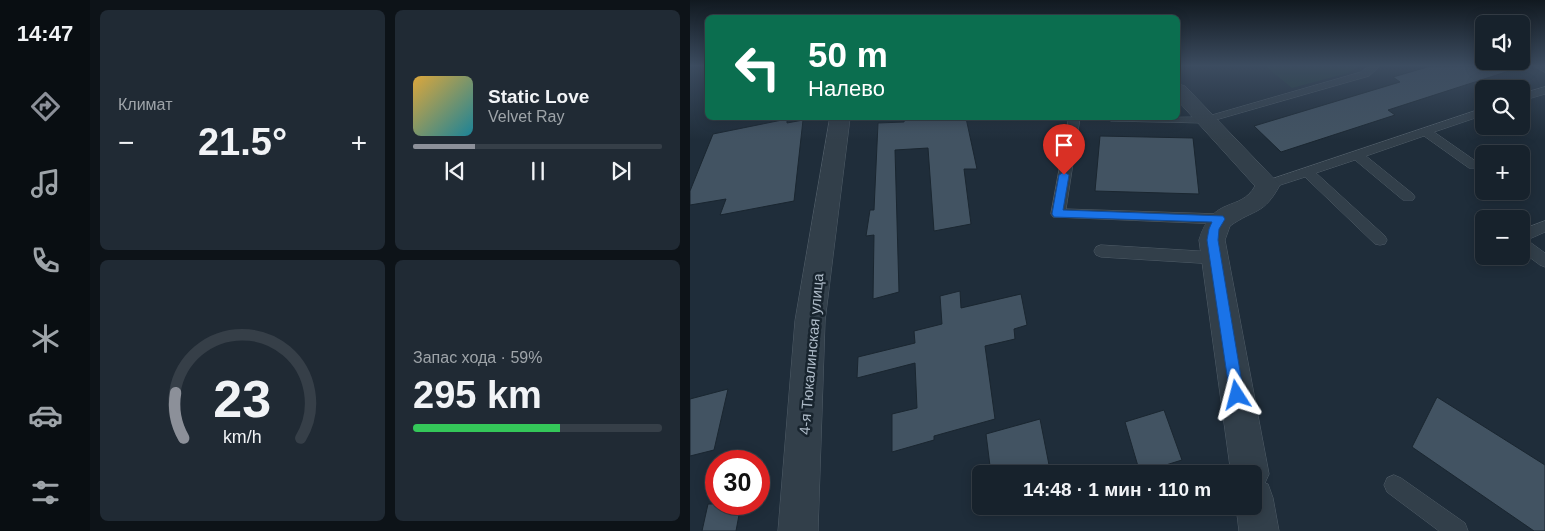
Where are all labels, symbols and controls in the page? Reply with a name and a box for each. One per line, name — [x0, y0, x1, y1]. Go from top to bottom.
map controls — [1475, 15, 1530, 265]
button: sound — [1475, 15, 1530, 70]
text: 14:47 — [17, 21, 73, 46]
icon: left — [725, 35, 790, 100]
text: 50 m — [808, 35, 888, 74]
text: Налево — [808, 76, 885, 101]
button: search — [1475, 80, 1530, 135]
text: Static Love — [488, 86, 589, 107]
icon: directions — [28, 89, 63, 124]
text: Климат — [118, 96, 172, 113]
text: Velvet Ray — [488, 108, 564, 125]
text: 21.5° — [198, 121, 287, 163]
pin — [1043, 124, 1085, 175]
text: − — [118, 127, 134, 158]
text: + — [351, 127, 367, 158]
icon: arrive — [1050, 131, 1078, 159]
button: + — [1475, 145, 1530, 200]
icon: previous — [441, 157, 469, 185]
icon: pause — [524, 157, 552, 185]
icon: next — [607, 157, 635, 185]
icon: music — [28, 166, 63, 201]
button: − — [1475, 210, 1530, 265]
icon: phone — [28, 243, 63, 278]
street label: 4-я Тюкалинская улица — [795, 272, 827, 436]
icon: climate — [28, 321, 63, 356]
text: Запас хода · 59% — [413, 349, 542, 366]
position arrow — [1210, 368, 1262, 420]
text: 23 — [214, 370, 271, 428]
text: 295 km — [413, 374, 542, 416]
icon: car — [28, 398, 63, 433]
text: km/h — [223, 427, 262, 447]
speed limit sign: 30 — [705, 450, 770, 515]
icon: filters — [28, 475, 63, 510]
text: 14:48 · 1 мин · 110 m — [1023, 479, 1211, 500]

